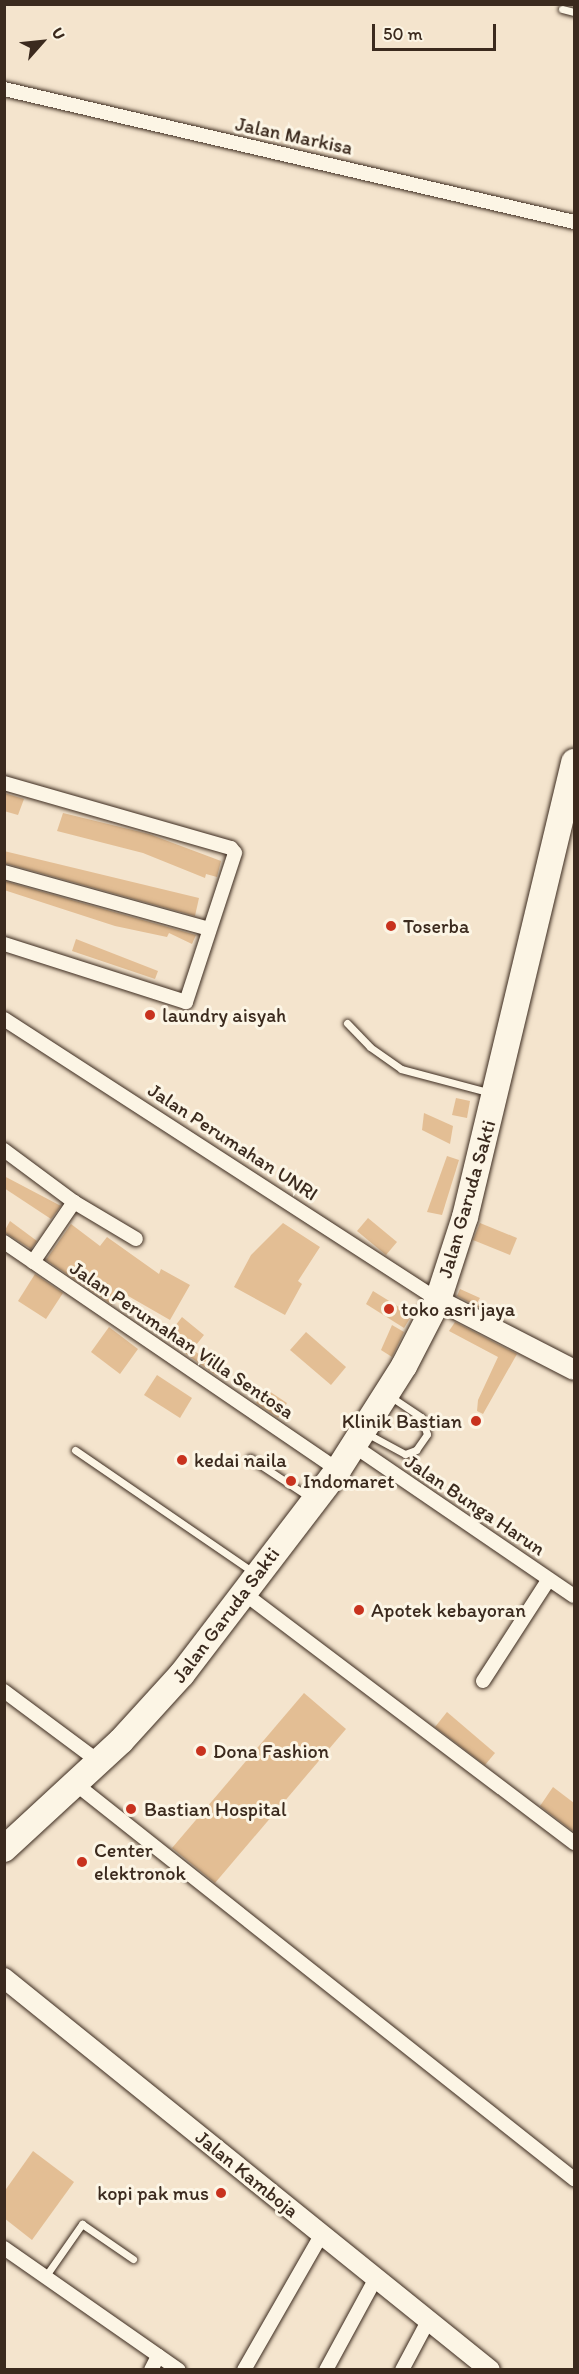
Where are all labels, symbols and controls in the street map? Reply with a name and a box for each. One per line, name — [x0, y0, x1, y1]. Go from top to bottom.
north arrow — [12, 12, 72, 72]
scale bar — [375, 12, 500, 50]
text: 50 m — [383, 23, 423, 45]
text: U — [48, 25, 69, 43]
street label: Jalan Markisa — [233, 112, 355, 160]
place label: Toserba — [403, 914, 469, 938]
marker: Toserba — [384, 919, 398, 933]
place label: laundry aisyah — [162, 1003, 287, 1027]
marker: laundry aisyah — [143, 1008, 157, 1022]
street label: Jalan Perumahan UNRI — [144, 1078, 322, 1206]
street label: Jalan Garuda Sakti — [433, 1117, 501, 1281]
street label: Jalan Perumahan Villa Sentosa — [66, 1256, 298, 1424]
place label: toko asri jaya — [401, 1297, 515, 1321]
marker: toko asri jaya — [382, 1302, 396, 1316]
place label: Klinik Bastian — [341, 1409, 462, 1433]
marker: Klinik Bastian — [467, 1412, 485, 1430]
place label: kedai naila — [194, 1448, 287, 1472]
street label: Jalan Bunga Harun — [400, 1449, 550, 1561]
marker: kedai naila — [175, 1453, 189, 1467]
place label: Indomaret — [303, 1469, 394, 1493]
marker: Indomaret — [284, 1474, 298, 1488]
street label: Jalan Garuda Sakti — [167, 1542, 285, 1688]
place label: Apotek kebayoran — [371, 1598, 525, 1622]
marker: Apotek kebayoran — [352, 1603, 366, 1617]
place label: Dona Fashion — [213, 1739, 328, 1763]
marker: Dona Fashion — [194, 1744, 208, 1758]
place label: Bastian Hospital — [144, 1797, 287, 1821]
marker: Bastian Hospital — [122, 1800, 140, 1818]
place label: Center elektronok — [94, 1838, 186, 1885]
marker: Center elektronok — [75, 1855, 89, 1869]
street label: Jalan Kamboja — [190, 2125, 304, 2223]
place label: kopi pak mus — [97, 2181, 209, 2205]
marker: kopi pak mus — [214, 2186, 228, 2200]

